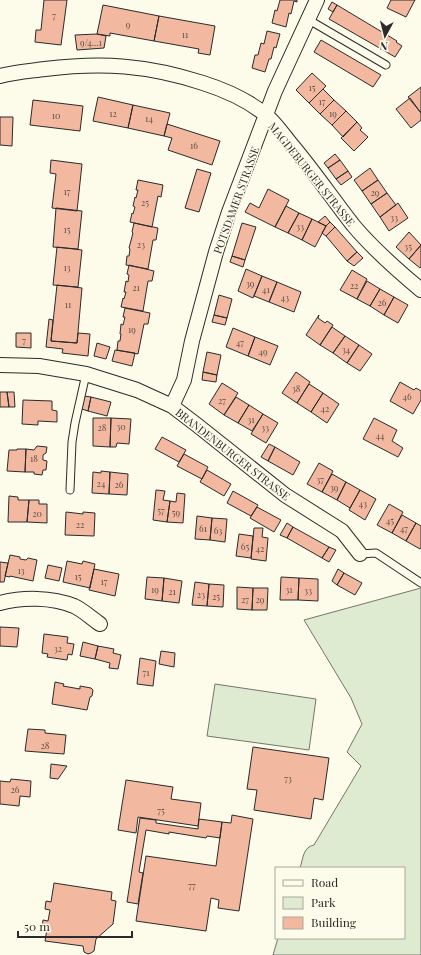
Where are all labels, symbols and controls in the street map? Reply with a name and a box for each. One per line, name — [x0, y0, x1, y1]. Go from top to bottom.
house number: 7 — [52, 9, 56, 21]
north arrow — [365, 16, 405, 56]
house number: 9 — [126, 18, 131, 30]
house number: 11 — [182, 28, 189, 40]
house number: 9/4...1 — [80, 36, 103, 48]
text: N — [379, 38, 389, 54]
house number: 15 — [309, 81, 316, 93]
house number: 17 — [319, 95, 326, 107]
house number: 12 — [109, 107, 117, 119]
house number: 19 — [329, 107, 337, 119]
house number: 10 — [52, 109, 60, 121]
house number: 14 — [145, 112, 153, 124]
street label: MAGDEBURGER STRASSE — [265, 119, 359, 229]
house number: 16 — [190, 139, 198, 151]
street label: POTSDAMER STRASSE — [210, 144, 263, 256]
house number: 17 — [64, 185, 71, 197]
house number: 29 — [371, 186, 380, 198]
house number: 25 — [141, 196, 149, 208]
house number: 33 — [390, 211, 398, 223]
house number: 33 — [296, 220, 304, 232]
house number: 15 — [64, 223, 71, 235]
house number: 23 — [137, 238, 145, 250]
house number: 35 — [404, 240, 412, 252]
house number: 13 — [63, 261, 71, 273]
house number: 39 — [246, 277, 255, 289]
house number: 22 — [350, 279, 358, 291]
house number: 21 — [132, 281, 140, 293]
house number: 41 — [262, 283, 271, 295]
house number: 43 — [281, 291, 289, 303]
house number: 26 — [378, 296, 387, 308]
house number: 11 — [65, 298, 72, 310]
house number: 19 — [128, 323, 136, 335]
house number: 7 — [22, 334, 26, 346]
house number: 47 — [236, 336, 244, 348]
house number: 34 — [342, 343, 351, 355]
house number: 49 — [258, 345, 268, 357]
house number: 38 — [292, 382, 301, 394]
house number: 46 — [402, 390, 412, 402]
house number: 27 — [218, 394, 226, 406]
house number: 42 — [321, 402, 329, 414]
street label: BRANDENBURGER STRASSE — [173, 404, 294, 504]
house number: 31 — [247, 413, 255, 425]
house number: 30 — [116, 420, 126, 432]
house number: 28 — [98, 421, 107, 433]
house number: 33 — [261, 421, 269, 433]
house number: 44 — [376, 429, 385, 441]
house number: 18 — [30, 452, 38, 464]
house number: 37 — [316, 473, 324, 485]
house number: 24 — [97, 477, 106, 489]
house number: 26 — [115, 478, 124, 490]
house number: 39 — [330, 481, 339, 493]
house number: 43 — [359, 497, 367, 509]
house number: 57 — [157, 504, 165, 516]
house number: 59 — [172, 506, 181, 518]
house number: 20 — [32, 507, 42, 519]
house number: 45 — [386, 514, 394, 526]
house number: 22 — [76, 518, 84, 530]
house number: 61 — [199, 522, 208, 534]
house number: 47 — [400, 522, 408, 534]
house number: 63 — [214, 524, 222, 536]
house number: 65 — [241, 540, 249, 552]
house number: 42 — [256, 542, 264, 554]
house number: 13 — [17, 564, 25, 576]
house number: 15 — [75, 570, 82, 582]
house number: 17 — [101, 575, 108, 587]
house number: 19 — [151, 583, 159, 595]
house number: 31 — [285, 583, 293, 595]
house number: 33 — [304, 584, 312, 596]
house number: 21 — [168, 585, 176, 597]
house number: 23 — [197, 588, 205, 600]
house number: 25 — [212, 590, 220, 602]
house number: 27 — [241, 593, 249, 605]
house number: 29 — [256, 593, 265, 605]
house number: 32 — [54, 642, 62, 654]
house number: 71 — [143, 666, 150, 678]
house number: 28 — [41, 739, 50, 751]
house number: 73 — [284, 772, 292, 784]
house number: 26 — [11, 783, 20, 795]
house number: 75 — [157, 804, 165, 816]
legend — [275, 867, 405, 939]
text: Road — [311, 874, 338, 890]
house number: 77 — [188, 879, 196, 891]
text: Park — [311, 894, 336, 910]
scale bar — [18, 913, 132, 939]
text: Building — [311, 914, 357, 930]
text: 50 m — [24, 918, 50, 934]

